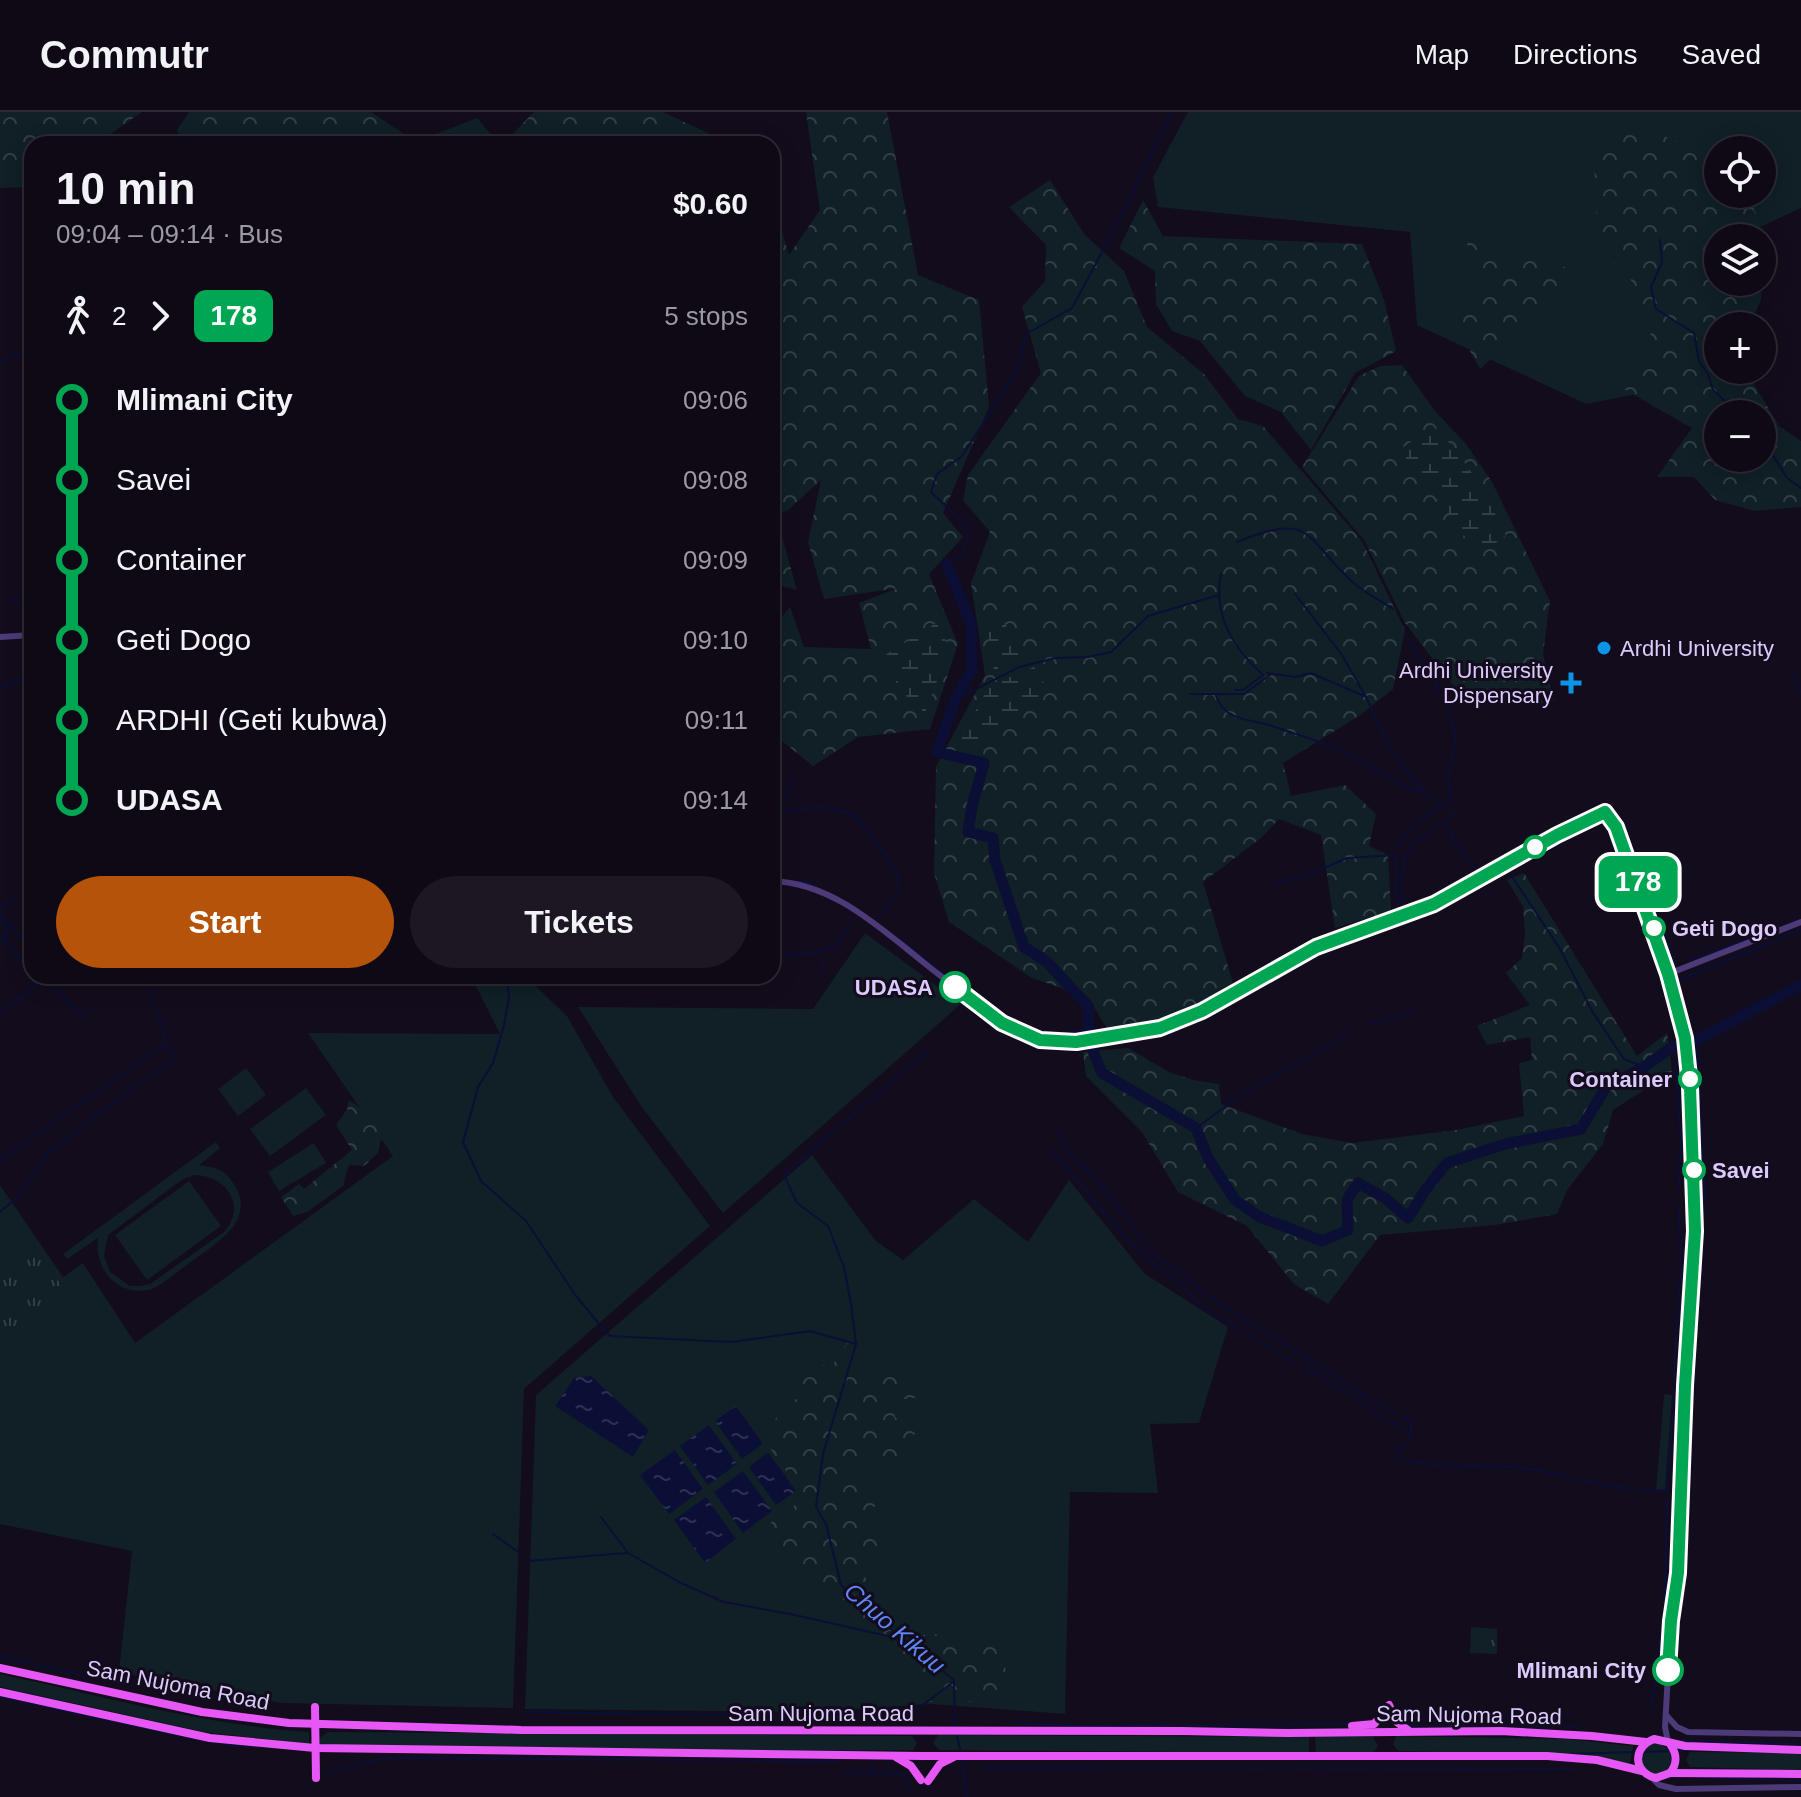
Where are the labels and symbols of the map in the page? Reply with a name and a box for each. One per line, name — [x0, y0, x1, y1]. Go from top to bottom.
place label: Ardhi University — [1620, 636, 1774, 661]
marker: Ardhi University — [1595, 639, 1613, 657]
place label: Ardhi University Dispensary — [1399, 658, 1553, 708]
marker: Ardhi University Dispensary — [1560, 672, 1582, 694]
unlabelled marker — [1524, 836, 1546, 858]
line badge: 178 — [1592, 856, 1684, 908]
place label: Geti Dogo — [1672, 916, 1777, 941]
marker: Geti Dogo — [1643, 917, 1665, 939]
marker: UDASA — [940, 972, 970, 1002]
place label: UDASA — [855, 975, 933, 1000]
place label: Container — [1569, 1067, 1672, 1092]
marker: Container — [1679, 1068, 1701, 1090]
place label: Savei — [1712, 1158, 1770, 1183]
marker: Savei — [1683, 1159, 1705, 1181]
water label: Chuo Kikuu — [839, 1577, 951, 1679]
street label: Sam Nujoma Road — [84, 1655, 272, 1715]
marker: Mlimani City — [1653, 1655, 1683, 1685]
place label: Mlimani City — [1516, 1658, 1647, 1683]
street label: Sam Nujoma Road — [728, 1701, 914, 1726]
street label: Sam Nujoma Road — [1376, 1701, 1562, 1729]

